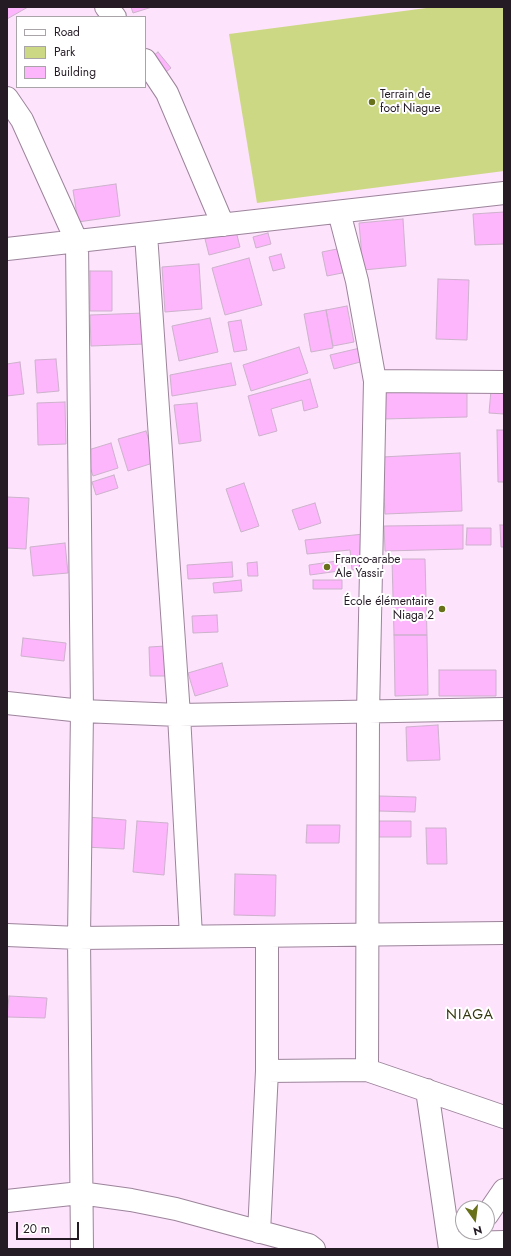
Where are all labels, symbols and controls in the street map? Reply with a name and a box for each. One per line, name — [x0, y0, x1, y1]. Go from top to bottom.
legend — [16, 16, 146, 88]
text: Road — [54, 23, 80, 41]
text: Park — [54, 43, 75, 61]
text: Building — [54, 63, 96, 81]
place label: Terrain de foot Niague — [380, 88, 441, 116]
marker: Terrain de foot Niague — [367, 97, 377, 107]
place label: Franco-arabe Ale Yassir — [335, 553, 400, 581]
marker: Franco-arabe Ale Yassir — [322, 562, 332, 572]
place label: École élémentaire Niaga 2 — [344, 595, 434, 623]
marker: École élémentaire Niaga 2 — [437, 604, 447, 614]
district label: NIAGA — [446, 1008, 494, 1024]
north arrow — [455, 1200, 495, 1240]
scale bar — [18, 1214, 81, 1240]
text: 20 m — [23, 1220, 50, 1238]
text: N — [471, 1222, 484, 1239]

